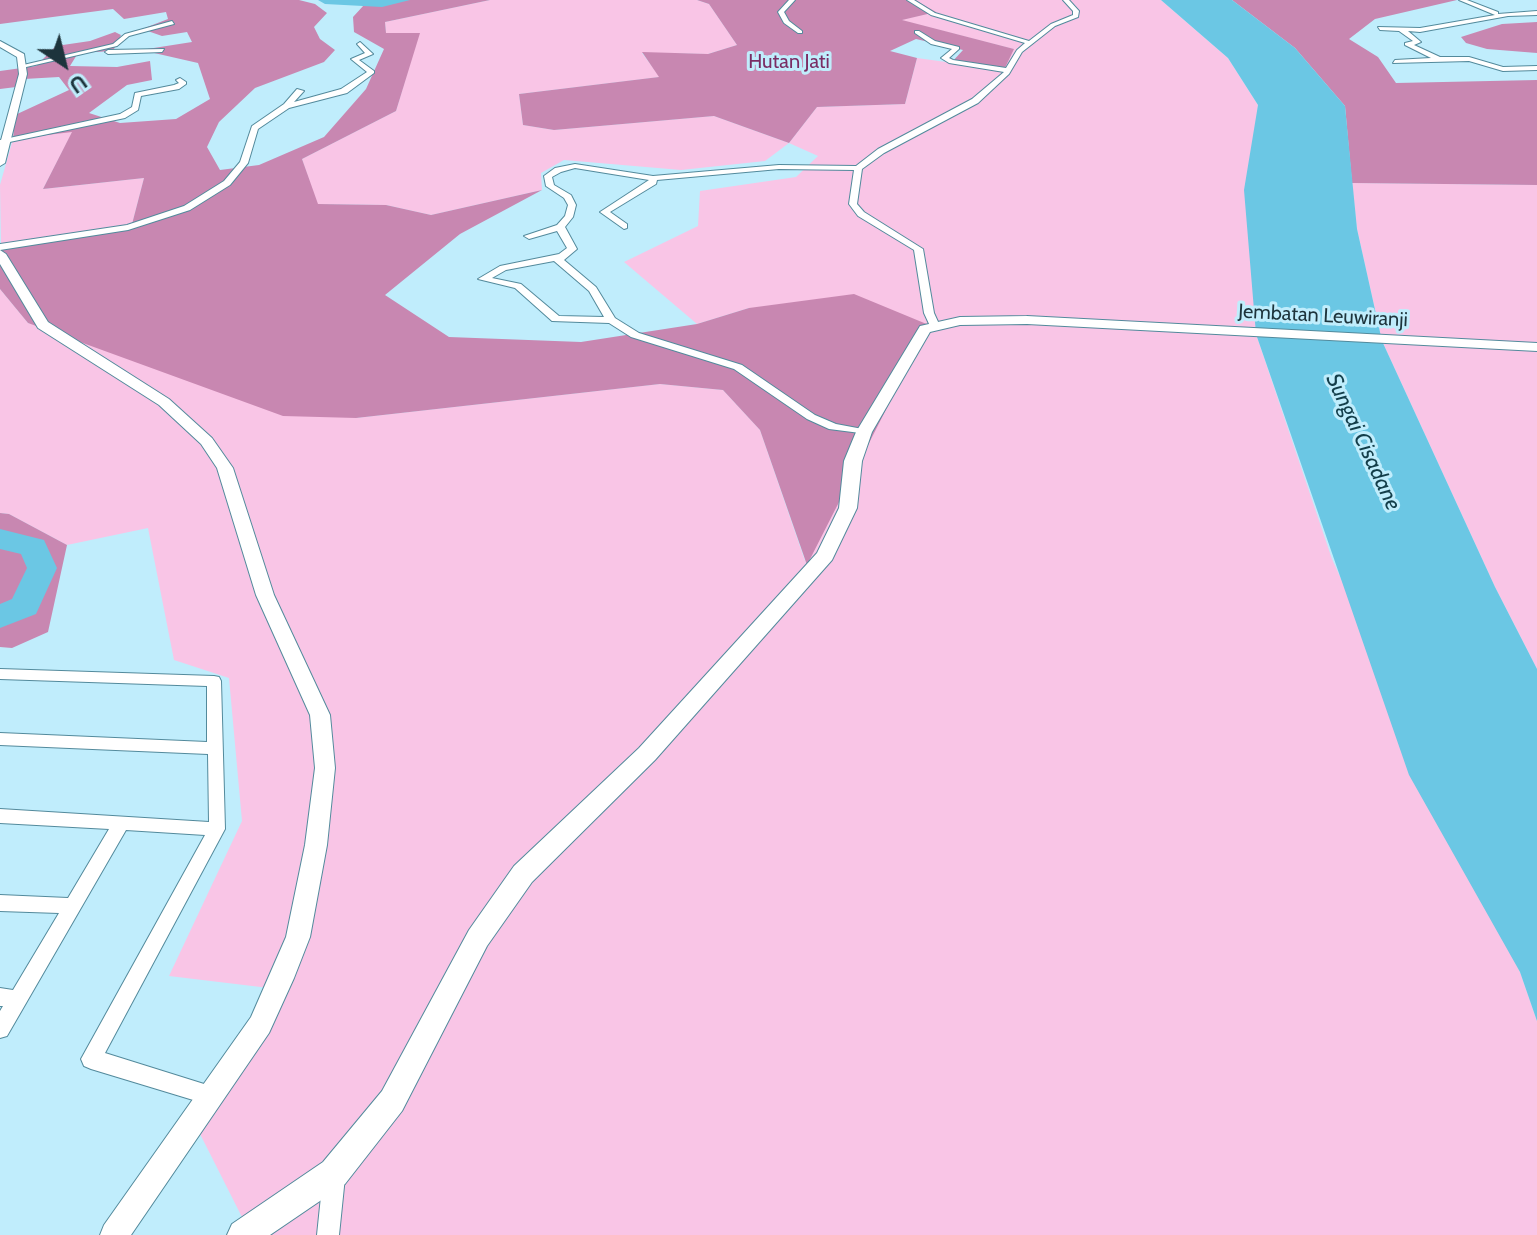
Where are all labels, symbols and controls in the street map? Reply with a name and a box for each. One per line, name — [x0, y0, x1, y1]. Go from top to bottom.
north arrow — [24, 24, 104, 104]
park label: Hutan Jati — [748, 50, 830, 74]
text: U — [64, 68, 92, 100]
street label: Jembatan Leuwiranji — [1238, 300, 1408, 332]
water label: Sungai Cisadane — [1320, 369, 1406, 515]

